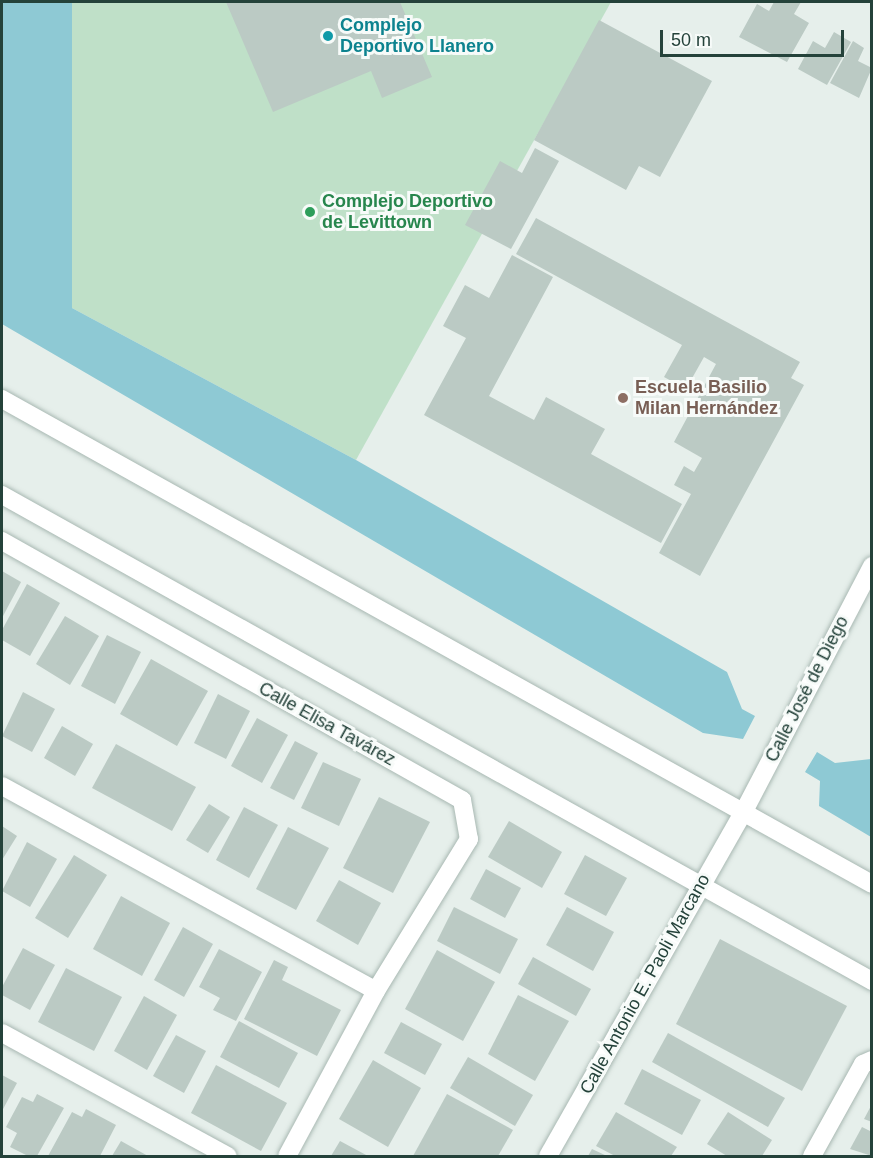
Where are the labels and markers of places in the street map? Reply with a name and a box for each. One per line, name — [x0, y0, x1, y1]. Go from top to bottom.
place label: Complejo Deportivo Llanero — [340, 15, 494, 57]
marker: Complejo Deportivo Llanero — [321, 29, 335, 43]
place label: Complejo Deportivo de Levittown — [322, 191, 493, 234]
marker: Complejo Deportivo de Levittown — [303, 205, 317, 219]
place label: Escuela Basilio Milan Hernández — [635, 377, 778, 420]
marker: Escuela Basilio Milan Hernández — [616, 391, 630, 405]

